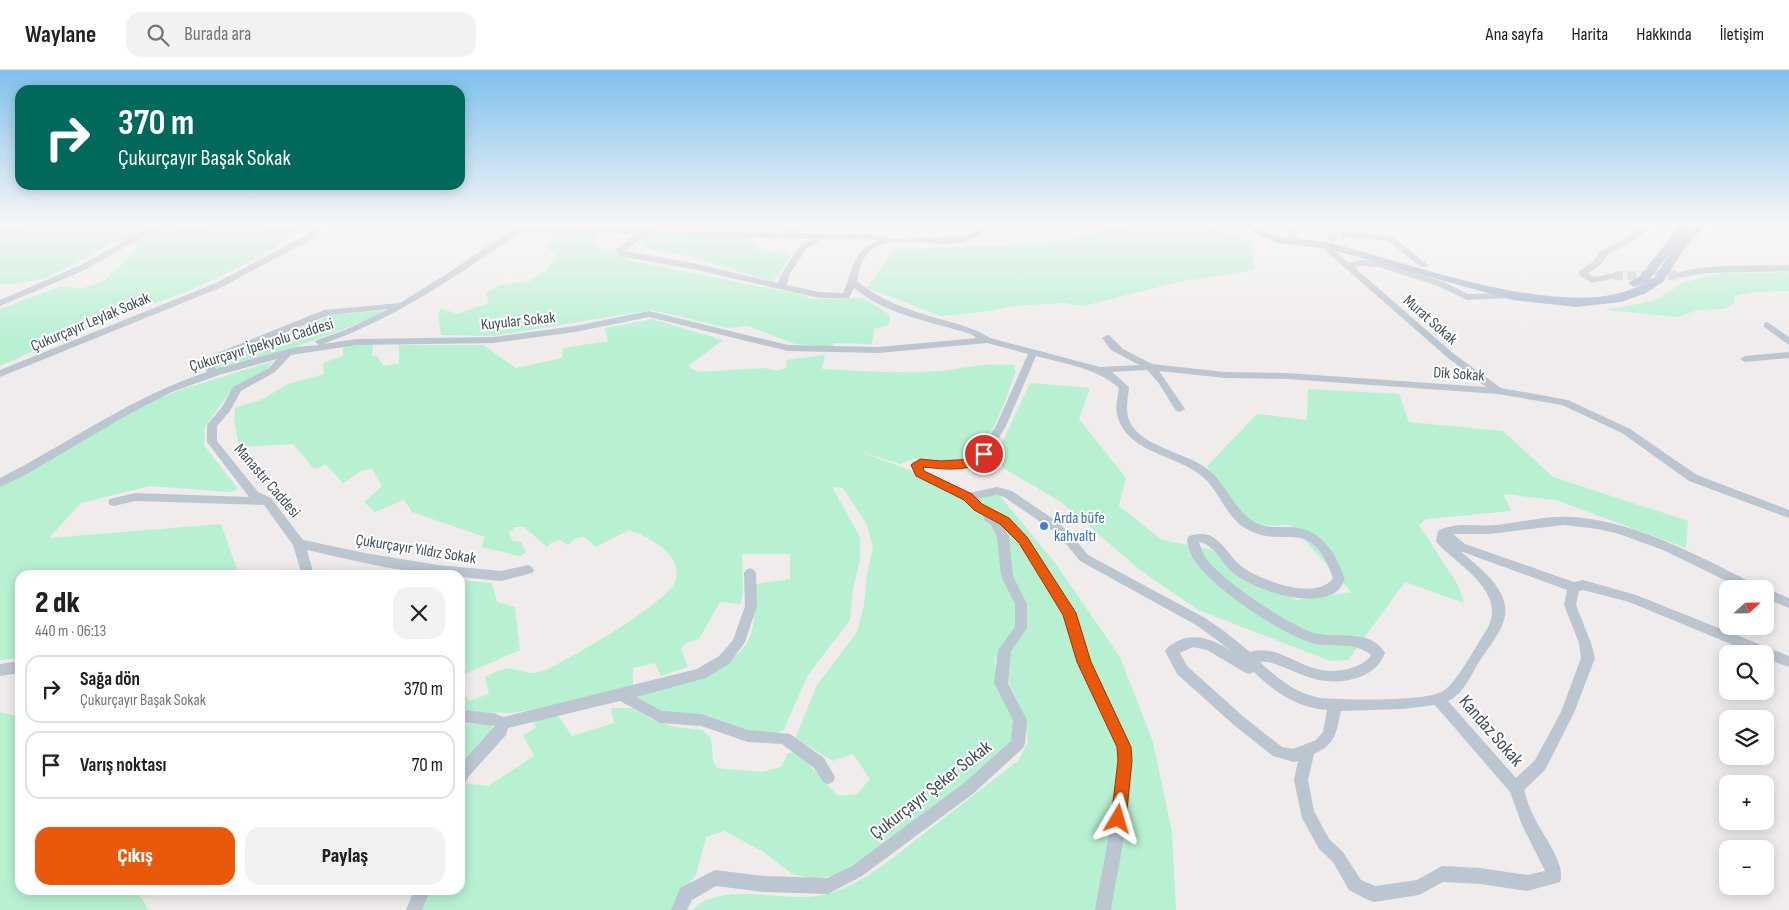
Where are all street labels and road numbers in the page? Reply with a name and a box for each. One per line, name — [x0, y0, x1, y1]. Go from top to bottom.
street label: Çukurçayır Leylak Sokak — [28, 289, 153, 356]
street label: Murat Sokak — [1399, 291, 1461, 349]
street label: Kuyular Sokak — [480, 308, 556, 335]
street label: Çukurçayır İpekyolu Caddesi — [187, 314, 336, 376]
street label: Dik Sokak — [1433, 363, 1485, 386]
street label: Manastır Caddesi — [230, 440, 304, 522]
street label: Çukurçayır Yıldız Sokak — [354, 531, 477, 568]
street label: Kandaz Sokak — [1454, 691, 1529, 772]
street label: Çukurçayır Şeker Sokak — [866, 735, 997, 845]

